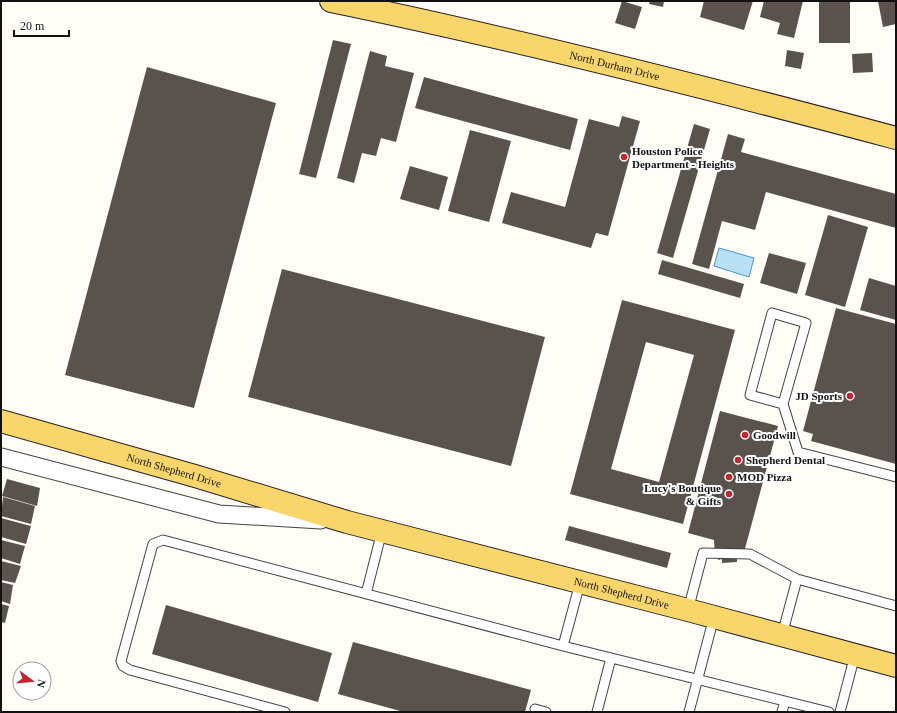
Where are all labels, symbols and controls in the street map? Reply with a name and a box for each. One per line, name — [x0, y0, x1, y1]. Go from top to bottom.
scale bar — [14, 12, 69, 38]
text: 20 m — [20, 19, 45, 33]
street label: North Durham Drive — [569, 49, 661, 82]
place label: Houston Police Department - Heights — [632, 145, 735, 170]
marker: Houston Police Department - Heights — [619, 152, 629, 162]
place label: JD Sports — [795, 390, 843, 402]
marker: JD Sports — [845, 391, 855, 401]
place label: Goodwill — [753, 429, 796, 441]
marker: Goodwill — [740, 430, 750, 440]
street label: North Shepherd Drive — [125, 451, 223, 490]
place label: Shepherd Dental — [746, 454, 825, 466]
marker: Shepherd Dental — [733, 455, 743, 465]
place label: MOD Pizza — [737, 471, 792, 483]
marker: MOD Pizza — [724, 472, 734, 482]
place label: Lucy's Boutique & Gifts — [644, 482, 722, 507]
marker: Lucy's Boutique & Gifts — [724, 489, 734, 499]
street label: North Shepherd Drive — [573, 575, 671, 611]
north arrow — [12, 661, 52, 701]
text: N — [35, 678, 48, 689]

